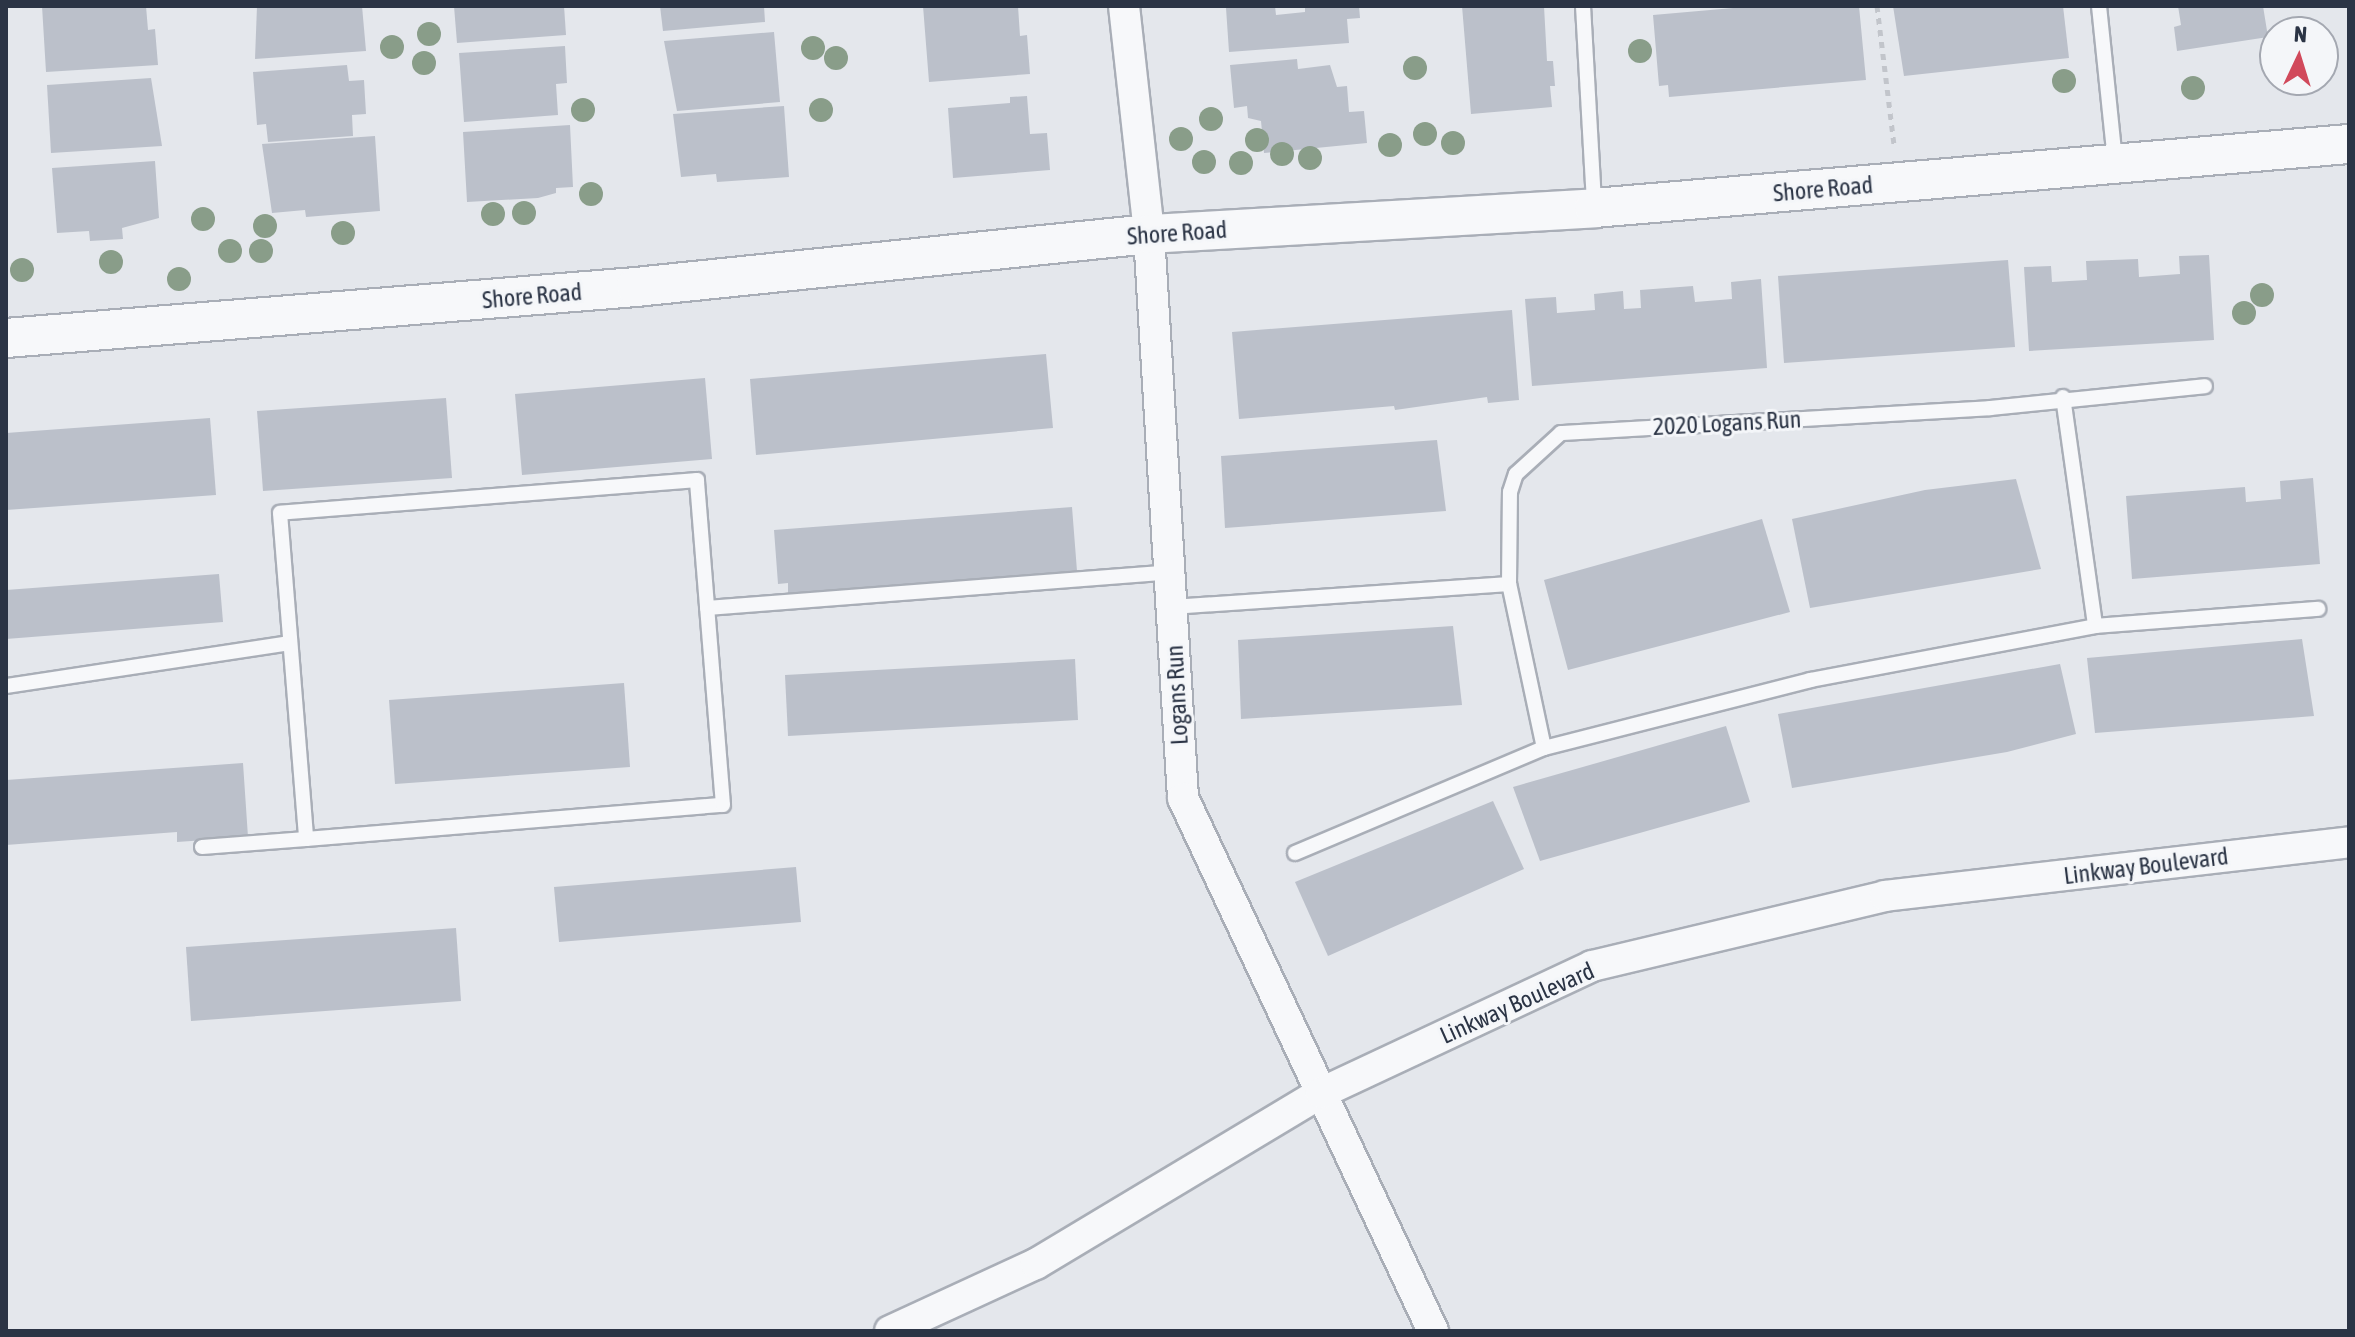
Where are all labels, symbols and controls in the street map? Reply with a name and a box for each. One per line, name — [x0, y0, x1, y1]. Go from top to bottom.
north arrow — [2259, 16, 2339, 96]
text: N — [2293, 21, 2308, 47]
street label: Shore Road — [1772, 170, 1874, 208]
street label: Shore Road — [1126, 215, 1228, 251]
street label: Shore Road — [481, 277, 583, 315]
street label: 2020 Logans Run — [1652, 405, 1802, 441]
street label: Logans Run — [1160, 644, 1194, 746]
street label: Linkway Boulevard — [2062, 842, 2230, 890]
street label: Linkway Boulevard — [1435, 956, 1599, 1050]

